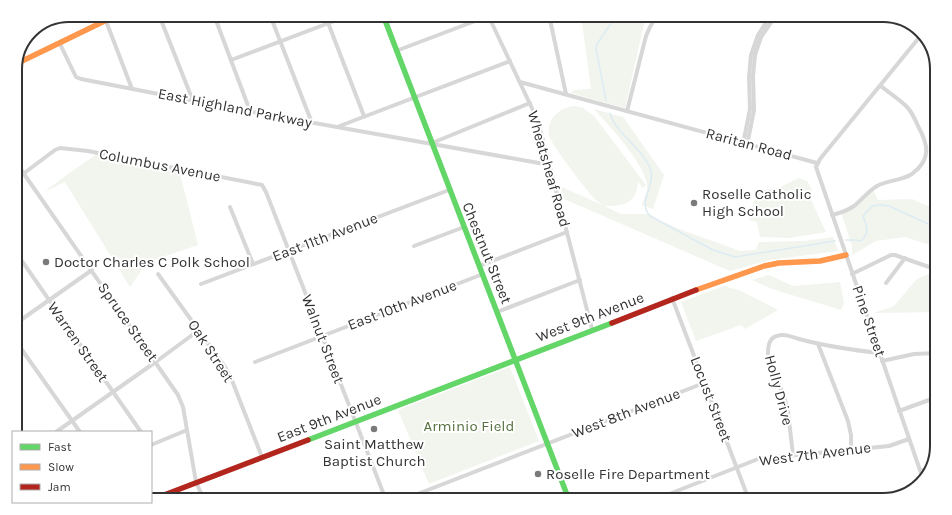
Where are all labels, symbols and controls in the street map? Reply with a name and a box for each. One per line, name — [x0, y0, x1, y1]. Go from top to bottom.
street label: East Highland Parkway — [157, 84, 313, 132]
street label: Wheatsheaf Road — [524, 109, 574, 229]
street label: Raritan Road — [704, 124, 794, 164]
street label: Columbus Avenue — [98, 144, 222, 186]
place label: Roselle Catholic High School — [702, 185, 811, 220]
marker: Roselle Catholic High School — [689, 198, 699, 208]
street label: Chestnut Street — [458, 200, 516, 307]
street label: East 11th Avenue — [270, 209, 380, 265]
place label: Doctor Charles C Polk School — [54, 253, 250, 271]
marker: Doctor Charles C Polk School — [41, 257, 51, 267]
street label: East 10th Avenue — [345, 276, 459, 334]
street label: Spruce Street — [94, 279, 162, 365]
street label: Pine Street — [848, 283, 890, 359]
street label: West 9th Avenue — [534, 288, 646, 346]
street label: Walnut Street — [298, 292, 348, 386]
street label: Warren Street — [44, 299, 112, 386]
street label: Oak Street — [184, 316, 238, 386]
street label: Holly Drive — [761, 353, 797, 427]
street label: Locust Street — [686, 354, 736, 445]
street label: West 8th Avenue — [569, 384, 683, 442]
street label: East 9th Avenue — [274, 390, 384, 446]
park label: Arminio Field — [424, 417, 514, 435]
marker: Saint Matthew Baptist Church — [369, 424, 379, 434]
legend — [12, 431, 152, 503]
place label: Saint Matthew Baptist Church — [322, 435, 426, 470]
street label: West 7th Avenue — [758, 438, 872, 470]
text: Fast — [48, 440, 72, 454]
text: Slow — [48, 460, 74, 474]
place label: Roselle Fire Department — [546, 465, 710, 483]
marker: Roselle Fire Department — [533, 469, 543, 479]
text: Jam — [48, 480, 71, 494]

